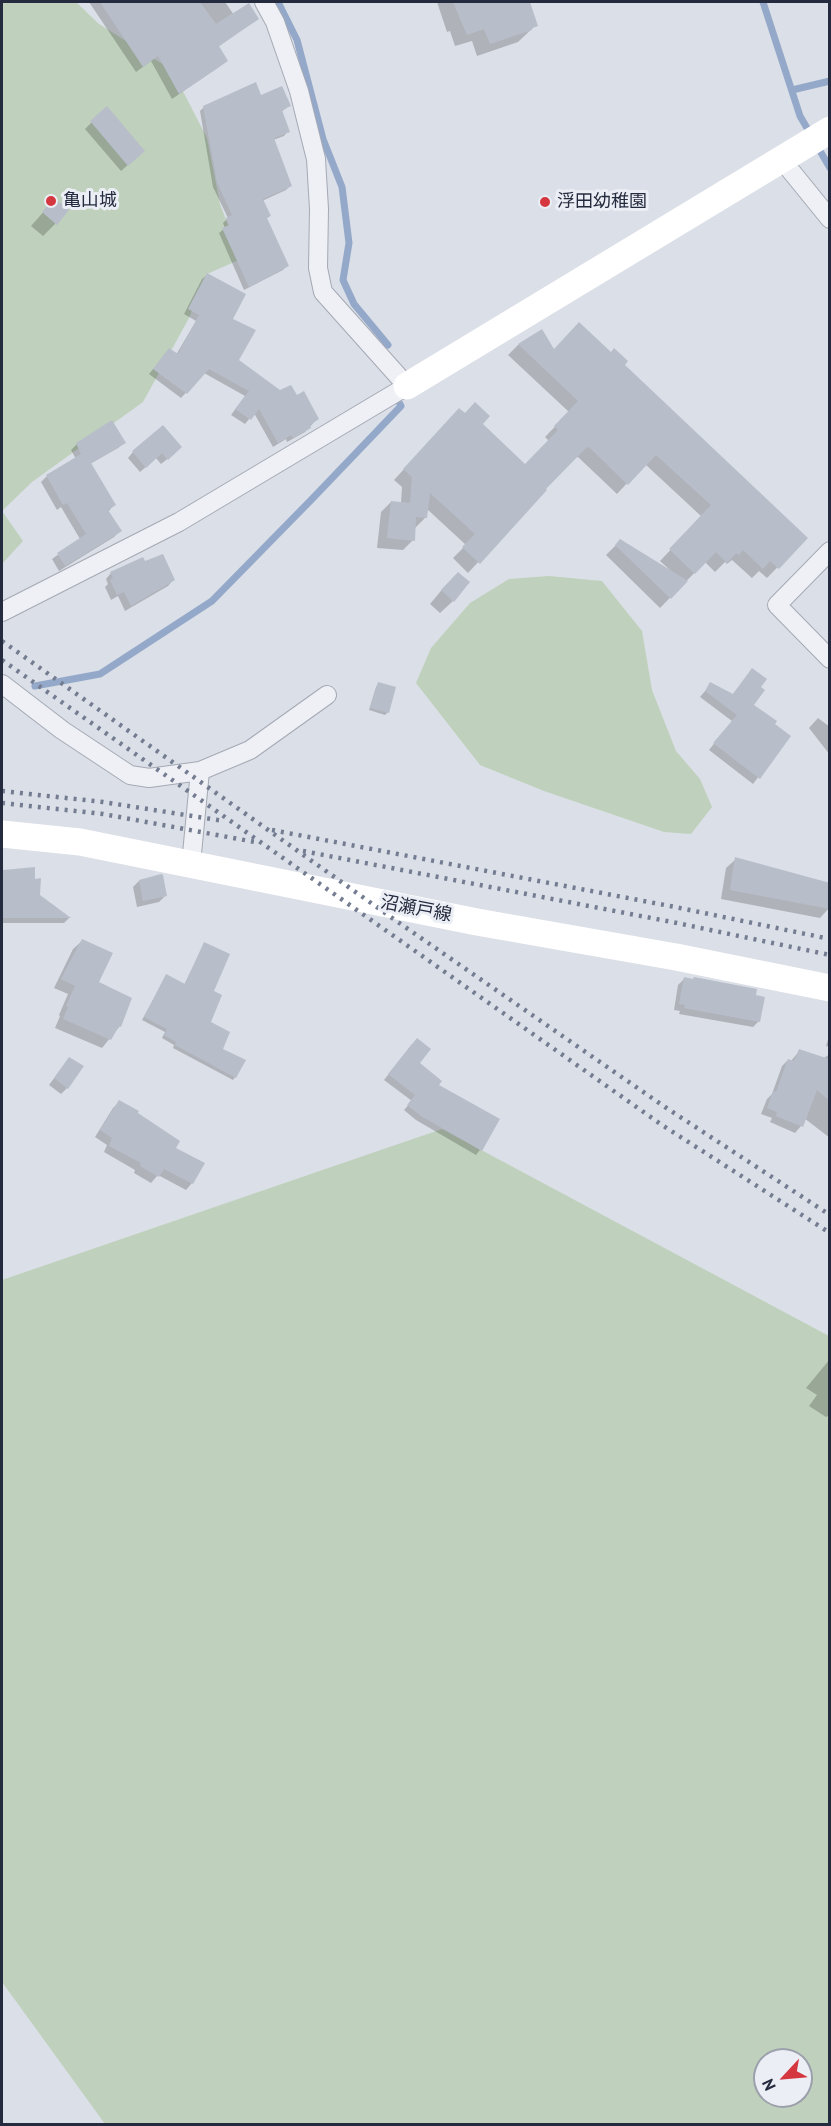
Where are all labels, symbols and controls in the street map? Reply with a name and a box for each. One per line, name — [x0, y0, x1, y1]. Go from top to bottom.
place label: 亀山城 — [63, 190, 117, 212]
place label: 浮田幼稚園 — [557, 191, 647, 213]
marker: 亀山城 — [44, 194, 58, 208]
marker: 浮田幼稚園 — [538, 195, 552, 209]
street label: 沼瀬戸線 — [379, 892, 453, 926]
north arrow — [753, 2048, 813, 2108]
text: N — [757, 2076, 780, 2094]

